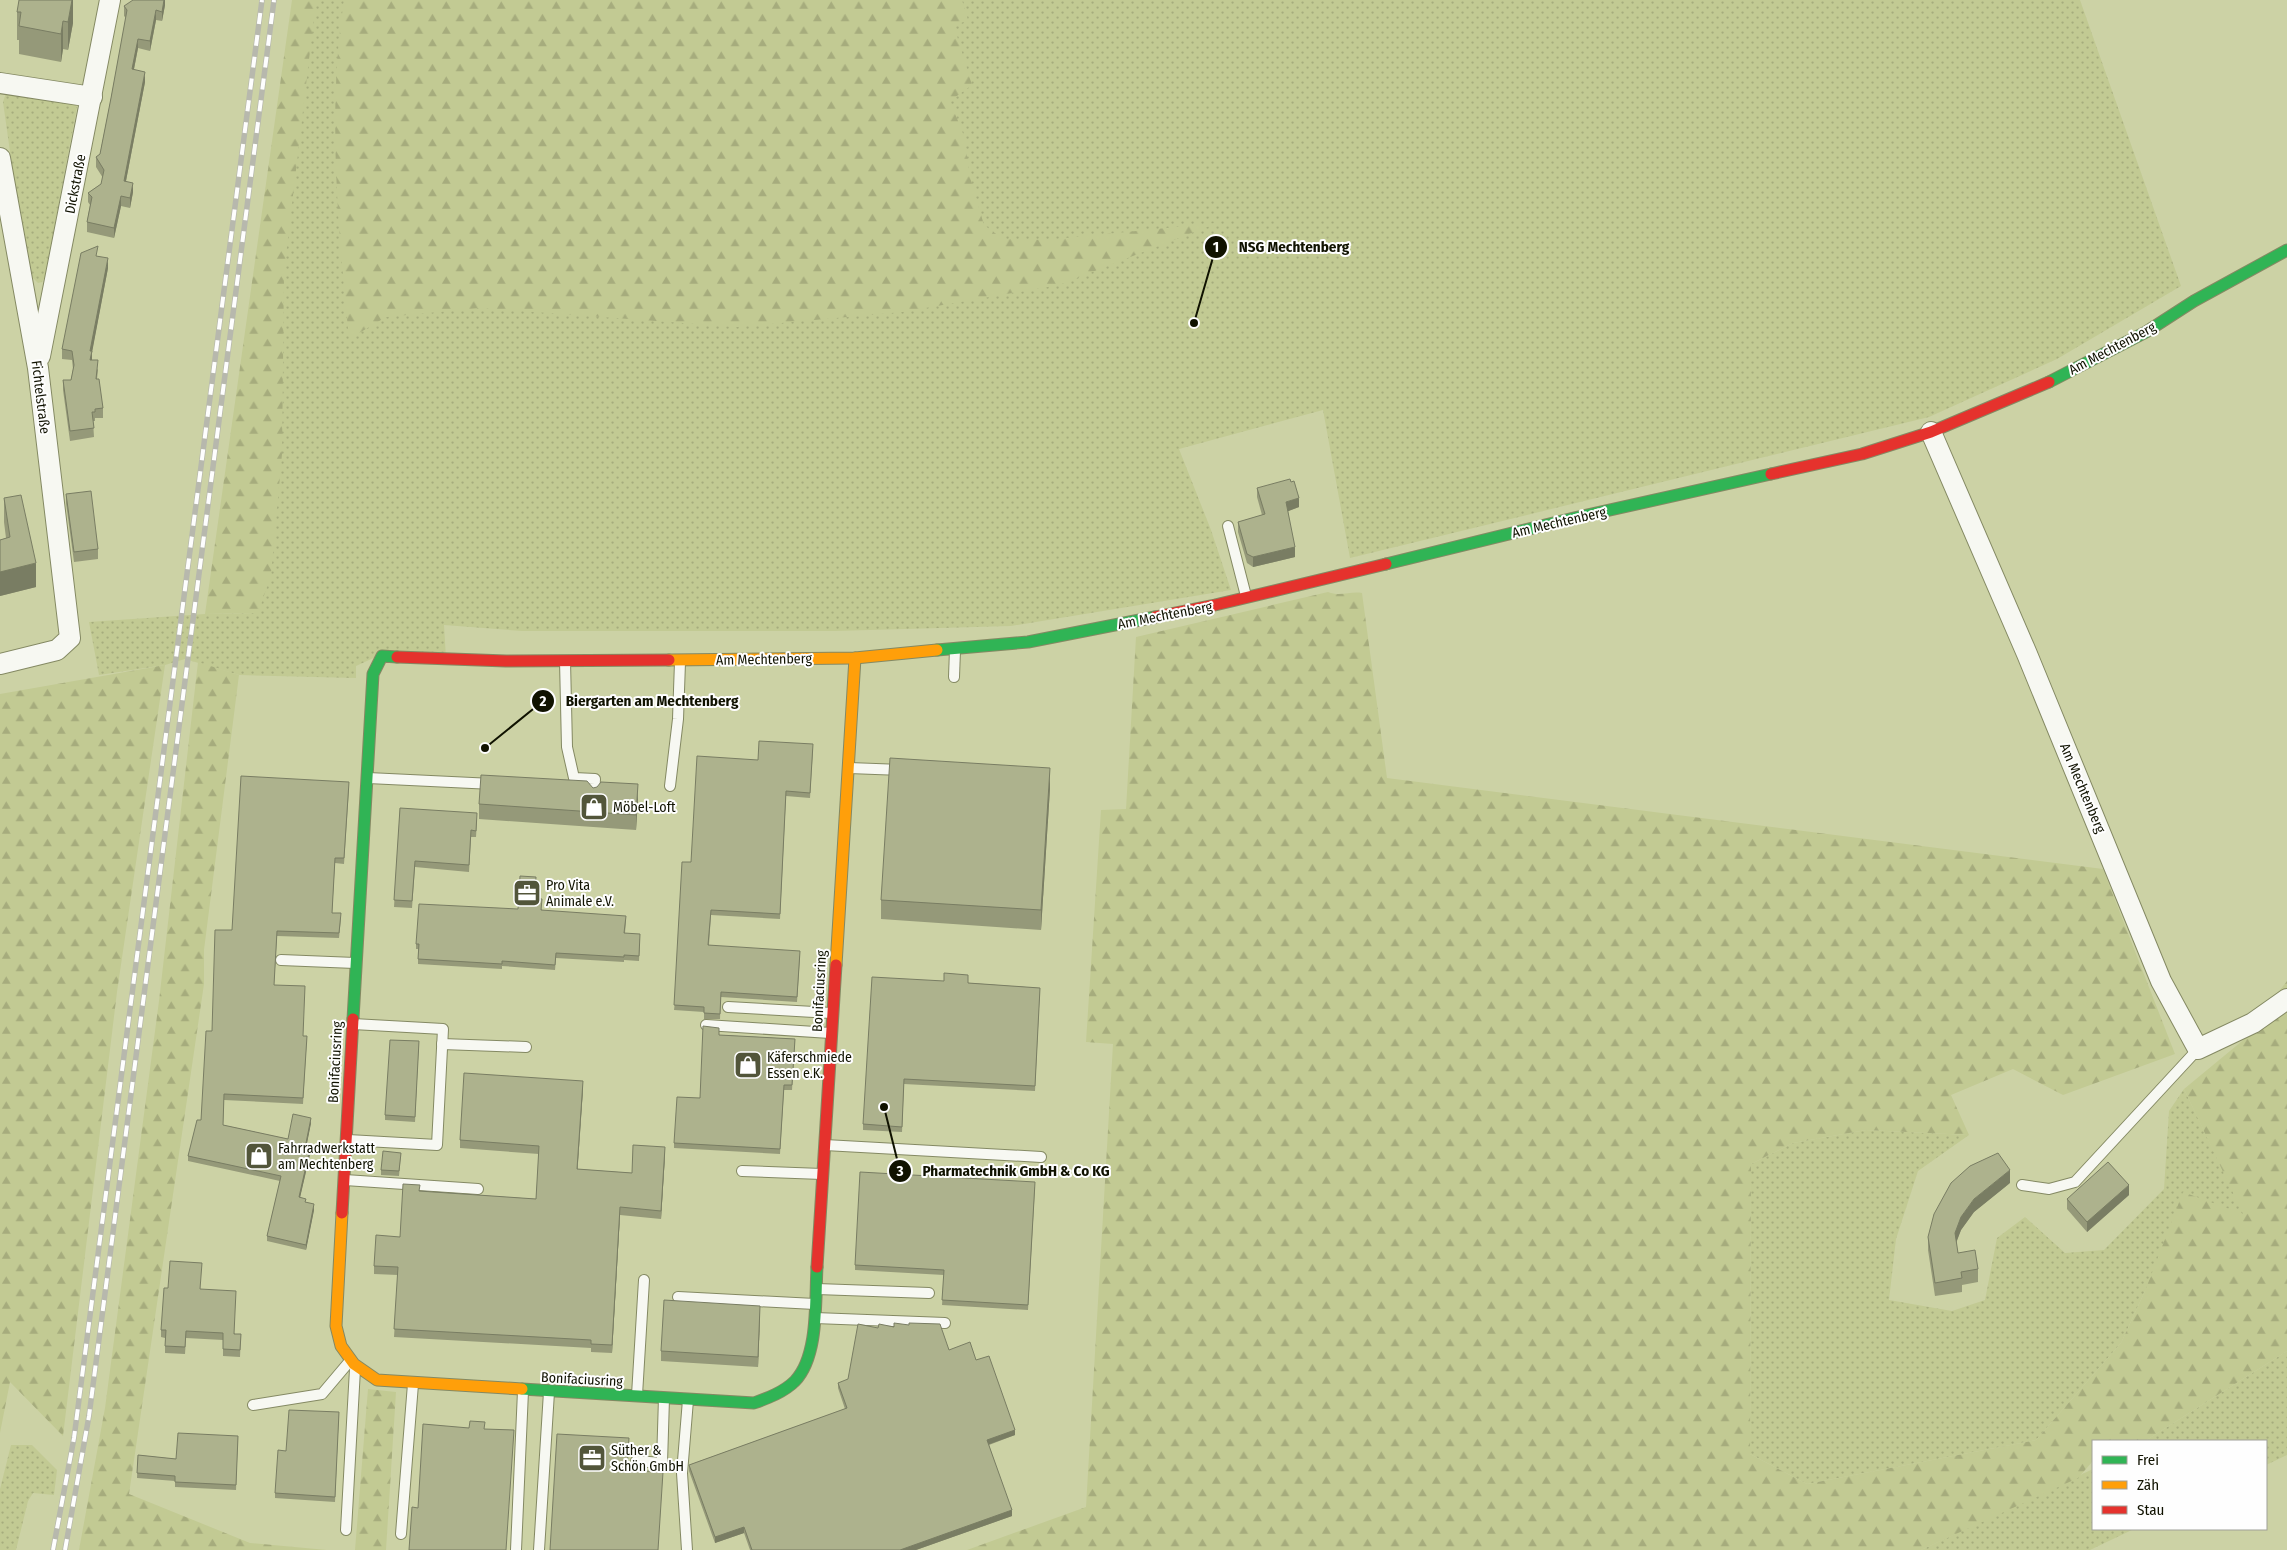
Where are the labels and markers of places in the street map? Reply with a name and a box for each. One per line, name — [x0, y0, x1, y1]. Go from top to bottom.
callout: NSG Mechtenberg — [1203, 232, 1359, 262]
callout: Biergarten am Mechtenberg — [531, 686, 748, 716]
shop icon: Möbel-Loft — [579, 792, 609, 822]
place label: Möbel-Loft — [613, 799, 676, 816]
place label: Pro Vita Animale e.V. — [546, 877, 614, 910]
office icon: Pro Vita Animale e.V. — [512, 878, 542, 908]
place label: Käferschmiede Essen e.K. — [767, 1049, 852, 1082]
shop icon: Käferschmiede Essen e.K. — [733, 1050, 763, 1080]
place label: Fahrradwerkstatt am Mechtenberg — [278, 1140, 376, 1173]
shop icon: Fahrradwerkstatt am Mechtenberg — [244, 1141, 274, 1171]
callout: Pharmatechnik GmbH & Co KG — [887, 1156, 1119, 1186]
place label: Süther & Schön GmbH — [611, 1442, 684, 1475]
office icon: Süther & Schön GmbH — [577, 1443, 607, 1473]

